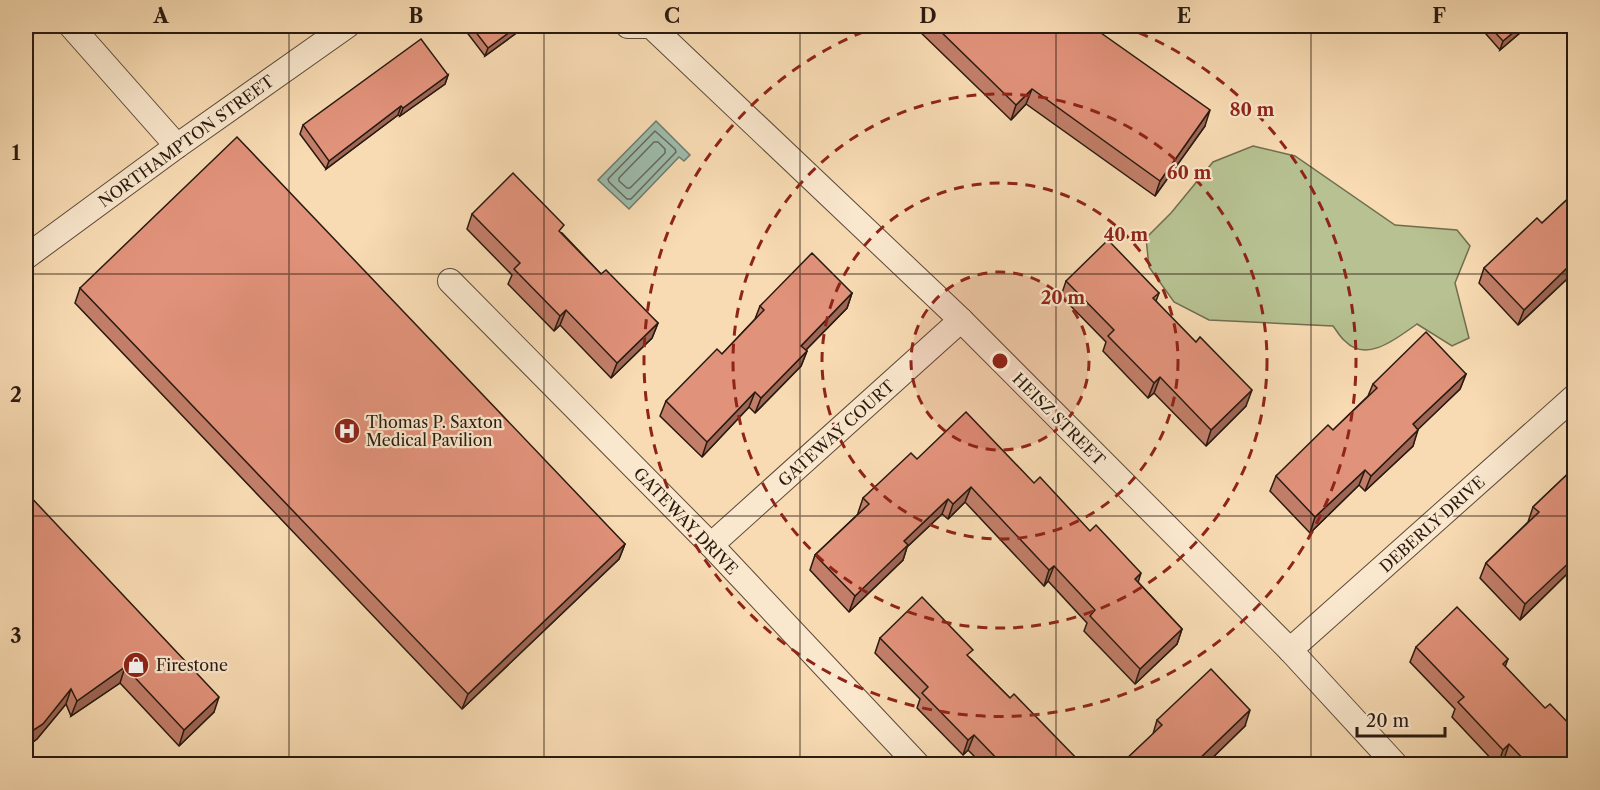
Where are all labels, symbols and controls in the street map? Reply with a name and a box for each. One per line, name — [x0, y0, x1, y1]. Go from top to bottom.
text: A — [152, 4, 169, 28]
text: B — [409, 4, 424, 28]
text: C — [664, 4, 680, 28]
text: D — [919, 4, 937, 28]
text: E — [1177, 4, 1191, 28]
text: F — [1432, 4, 1446, 28]
street label: NORTHAMPTON STREET — [94, 71, 278, 211]
text: 80 m — [1229, 99, 1275, 121]
text: 1 — [12, 141, 21, 165]
text: 60 m — [1167, 162, 1211, 184]
text: 40 m — [1104, 224, 1148, 246]
text: 20 m — [1041, 287, 1085, 309]
centre of rings — [990, 351, 1010, 371]
street label: HEISZ STREET — [1009, 369, 1109, 469]
street label: GATEWAY COURT — [774, 376, 898, 490]
text: 2 — [10, 383, 22, 407]
place label: Thomas P. Saxton Medical Pavilion — [366, 412, 503, 450]
hospital icon: Thomas P. Saxton Medical Pavilion — [332, 416, 362, 446]
street label: GATEWAY DRIVE — [630, 463, 742, 579]
street label: DEBERLY DRIVE — [1375, 471, 1489, 577]
text: 3 — [10, 624, 22, 648]
shop icon: Firestone — [121, 650, 151, 680]
place label: Firestone — [156, 655, 228, 675]
scale bar — [1357, 700, 1446, 738]
text: 20 m — [1366, 710, 1410, 732]

